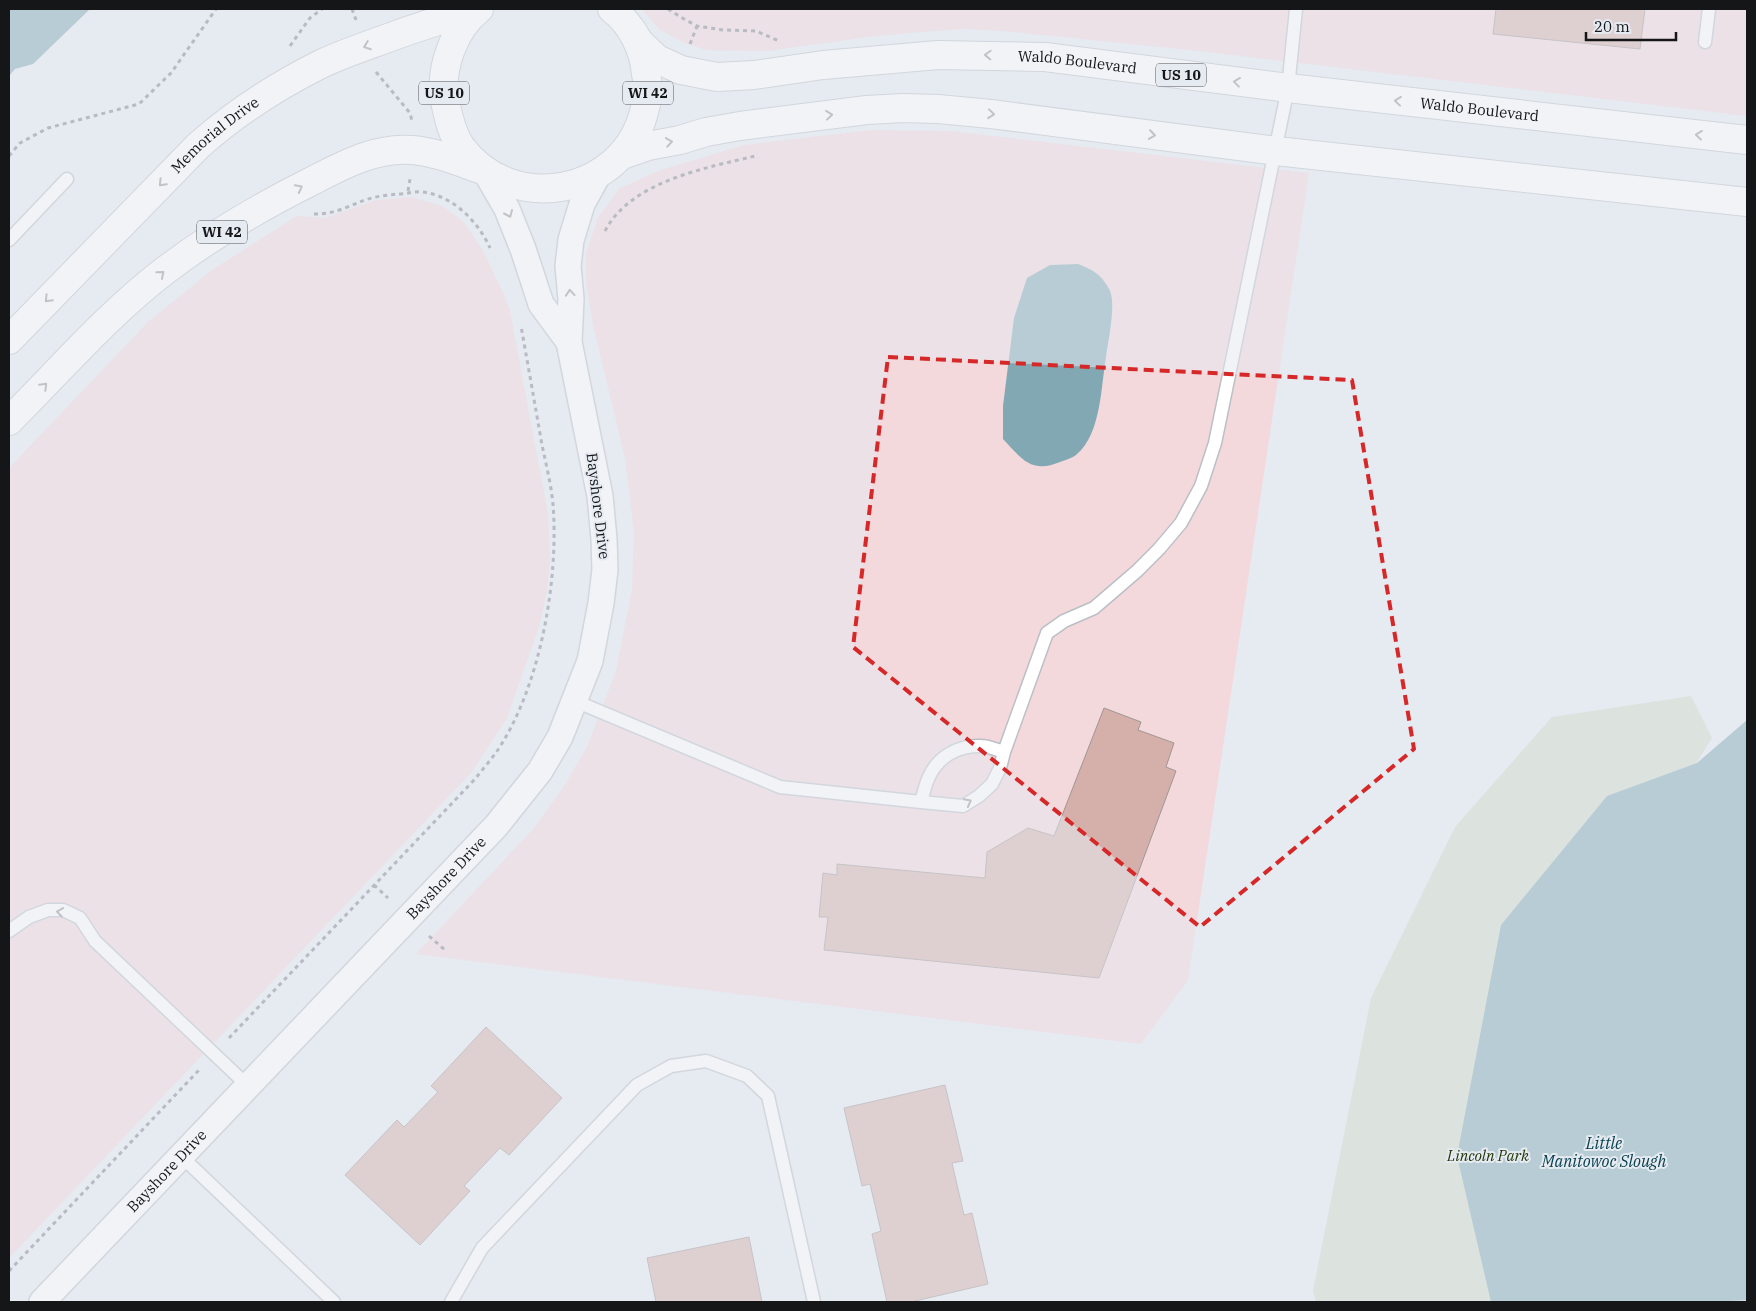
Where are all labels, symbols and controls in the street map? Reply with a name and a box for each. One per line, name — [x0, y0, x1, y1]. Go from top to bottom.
scale bar — [1586, 10, 1676, 42]
text: 20 m — [1594, 17, 1630, 36]
one-way arrow — [364, 40, 372, 50]
street label: Waldo Boulevard — [1018, 46, 1138, 78]
one-way arrow — [984, 50, 992, 60]
road number: US 10 — [1156, 64, 1206, 86]
one-way arrow — [1233, 77, 1241, 88]
road number: US 10 — [419, 82, 469, 105]
road number: WI 42 — [623, 82, 673, 105]
street label: Memorial Drive — [167, 92, 262, 177]
street label: Waldo Boulevard — [1419, 93, 1540, 125]
one-way arrow — [1394, 96, 1402, 107]
one-way arrow — [987, 108, 995, 119]
one-way arrow — [825, 110, 833, 121]
one-way arrow — [1148, 129, 1156, 140]
one-way arrow — [1695, 130, 1703, 141]
one-way arrow — [665, 137, 673, 148]
one-way arrow — [159, 177, 168, 186]
one-way arrow — [293, 184, 302, 194]
one-way arrow — [502, 209, 513, 218]
road number: WI 42 — [197, 220, 247, 243]
one-way arrow — [156, 271, 165, 280]
one-way arrow — [565, 289, 576, 297]
one-way arrow — [45, 294, 54, 303]
one-way arrow — [38, 383, 47, 392]
street label: Bayshore Drive — [583, 452, 614, 560]
one-way arrow — [963, 798, 972, 808]
street label: Bayshore Drive — [402, 832, 490, 923]
one-way arrow — [56, 907, 65, 917]
street label: Bayshore Drive — [123, 1125, 210, 1216]
water label: Little Manitowoc Slough — [1541, 1133, 1666, 1171]
park label: Lincoln Park — [1446, 1146, 1529, 1165]

